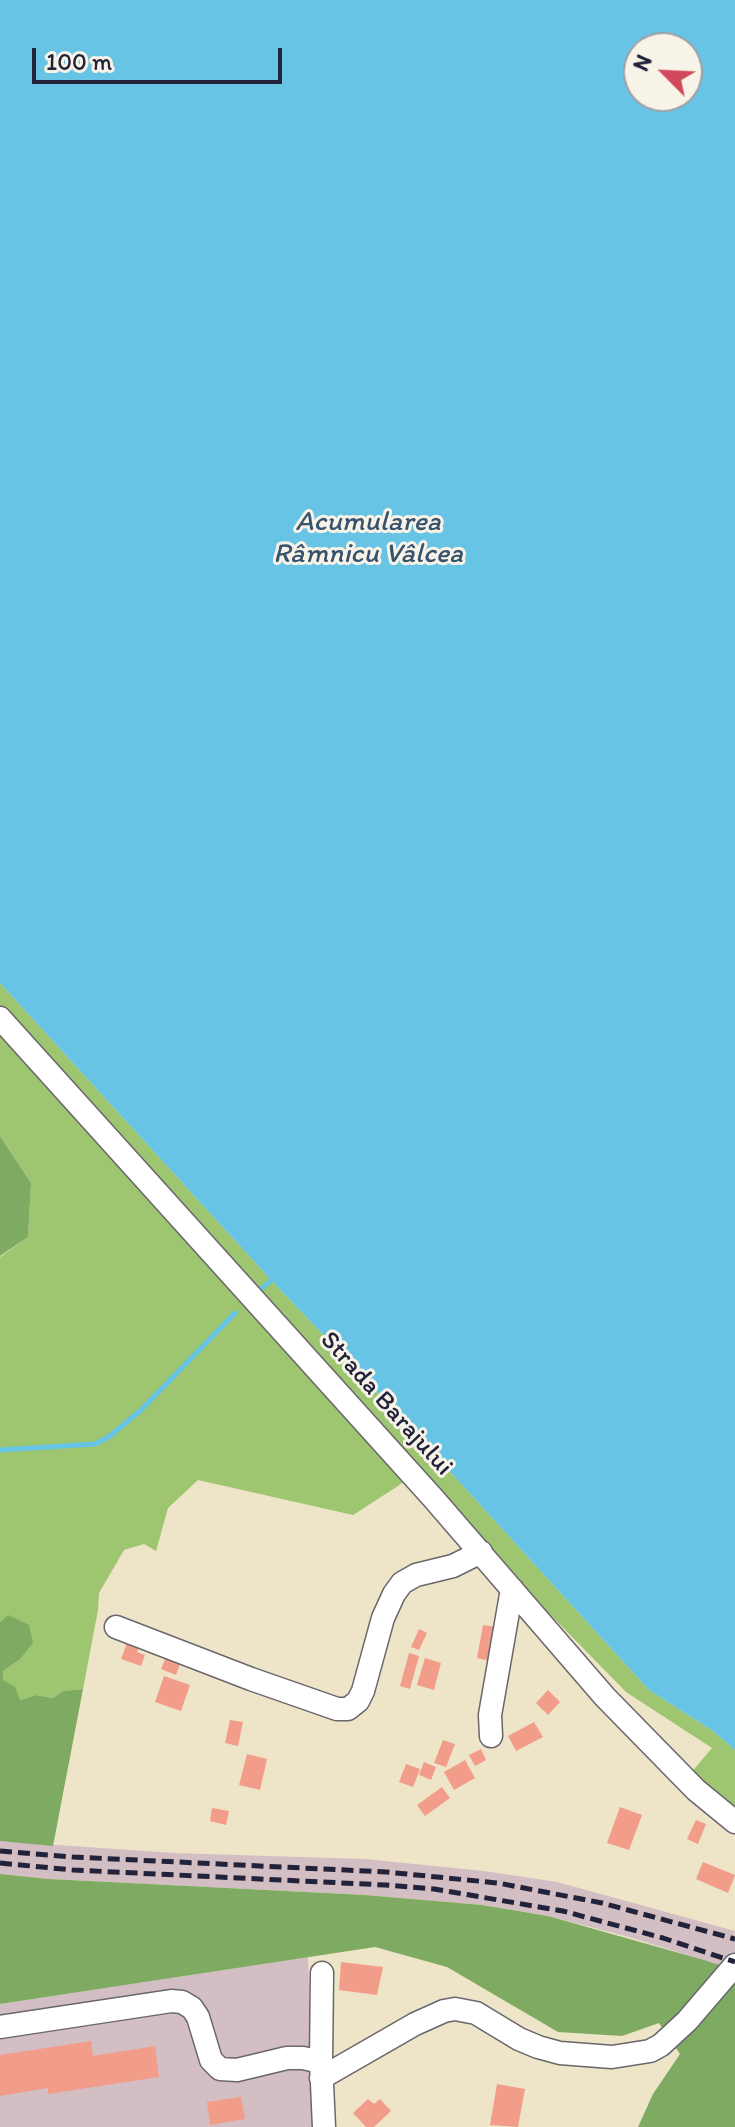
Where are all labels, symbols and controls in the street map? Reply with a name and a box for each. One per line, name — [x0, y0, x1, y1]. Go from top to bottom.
scale bar — [36, 32, 286, 82]
north arrow — [623, 32, 703, 112]
text: 100 m — [46, 47, 112, 76]
text: N — [627, 51, 658, 75]
water label: Acumularea Râmnicu Vâlcea — [273, 506, 463, 572]
street label: Strada Barajului — [313, 1325, 459, 1483]

